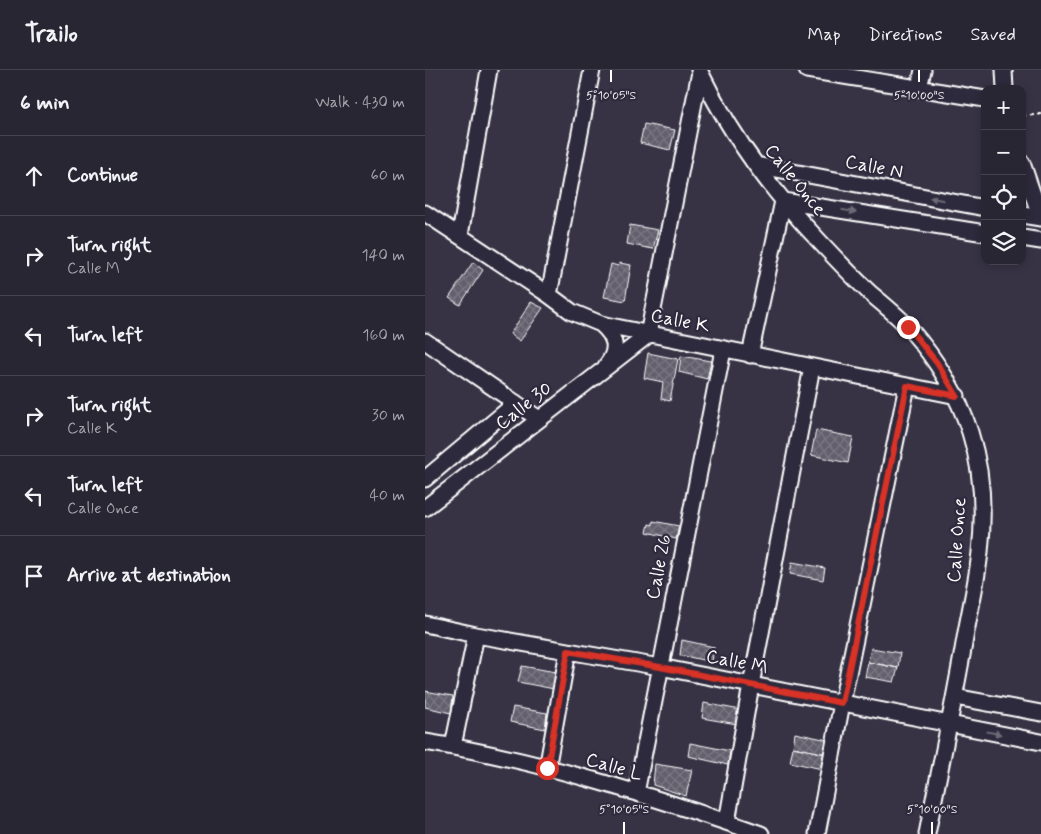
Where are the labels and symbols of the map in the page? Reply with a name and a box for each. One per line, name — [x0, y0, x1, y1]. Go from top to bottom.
text: 5°10'05"S — [586, 88, 636, 104]
text: 5°10'00"S — [894, 88, 945, 104]
street label: Calle Once — [758, 139, 832, 221]
street label: Calle N — [843, 149, 905, 185]
one-way arrow — [928, 194, 944, 202]
one-way arrow — [841, 208, 857, 216]
street label: Calle K — [648, 303, 712, 339]
route end — [897, 316, 920, 339]
street label: Calle 30 — [491, 376, 557, 436]
street label: Calle Once — [942, 497, 972, 583]
street label: Calle 26 — [640, 532, 678, 602]
street label: Calle M — [704, 644, 770, 680]
one-way arrow — [987, 729, 1002, 737]
street label: Calle L — [583, 747, 645, 787]
route start — [536, 757, 559, 780]
text: 5°10'05"S — [599, 802, 649, 818]
text: 5°10'00"S — [907, 802, 958, 818]

